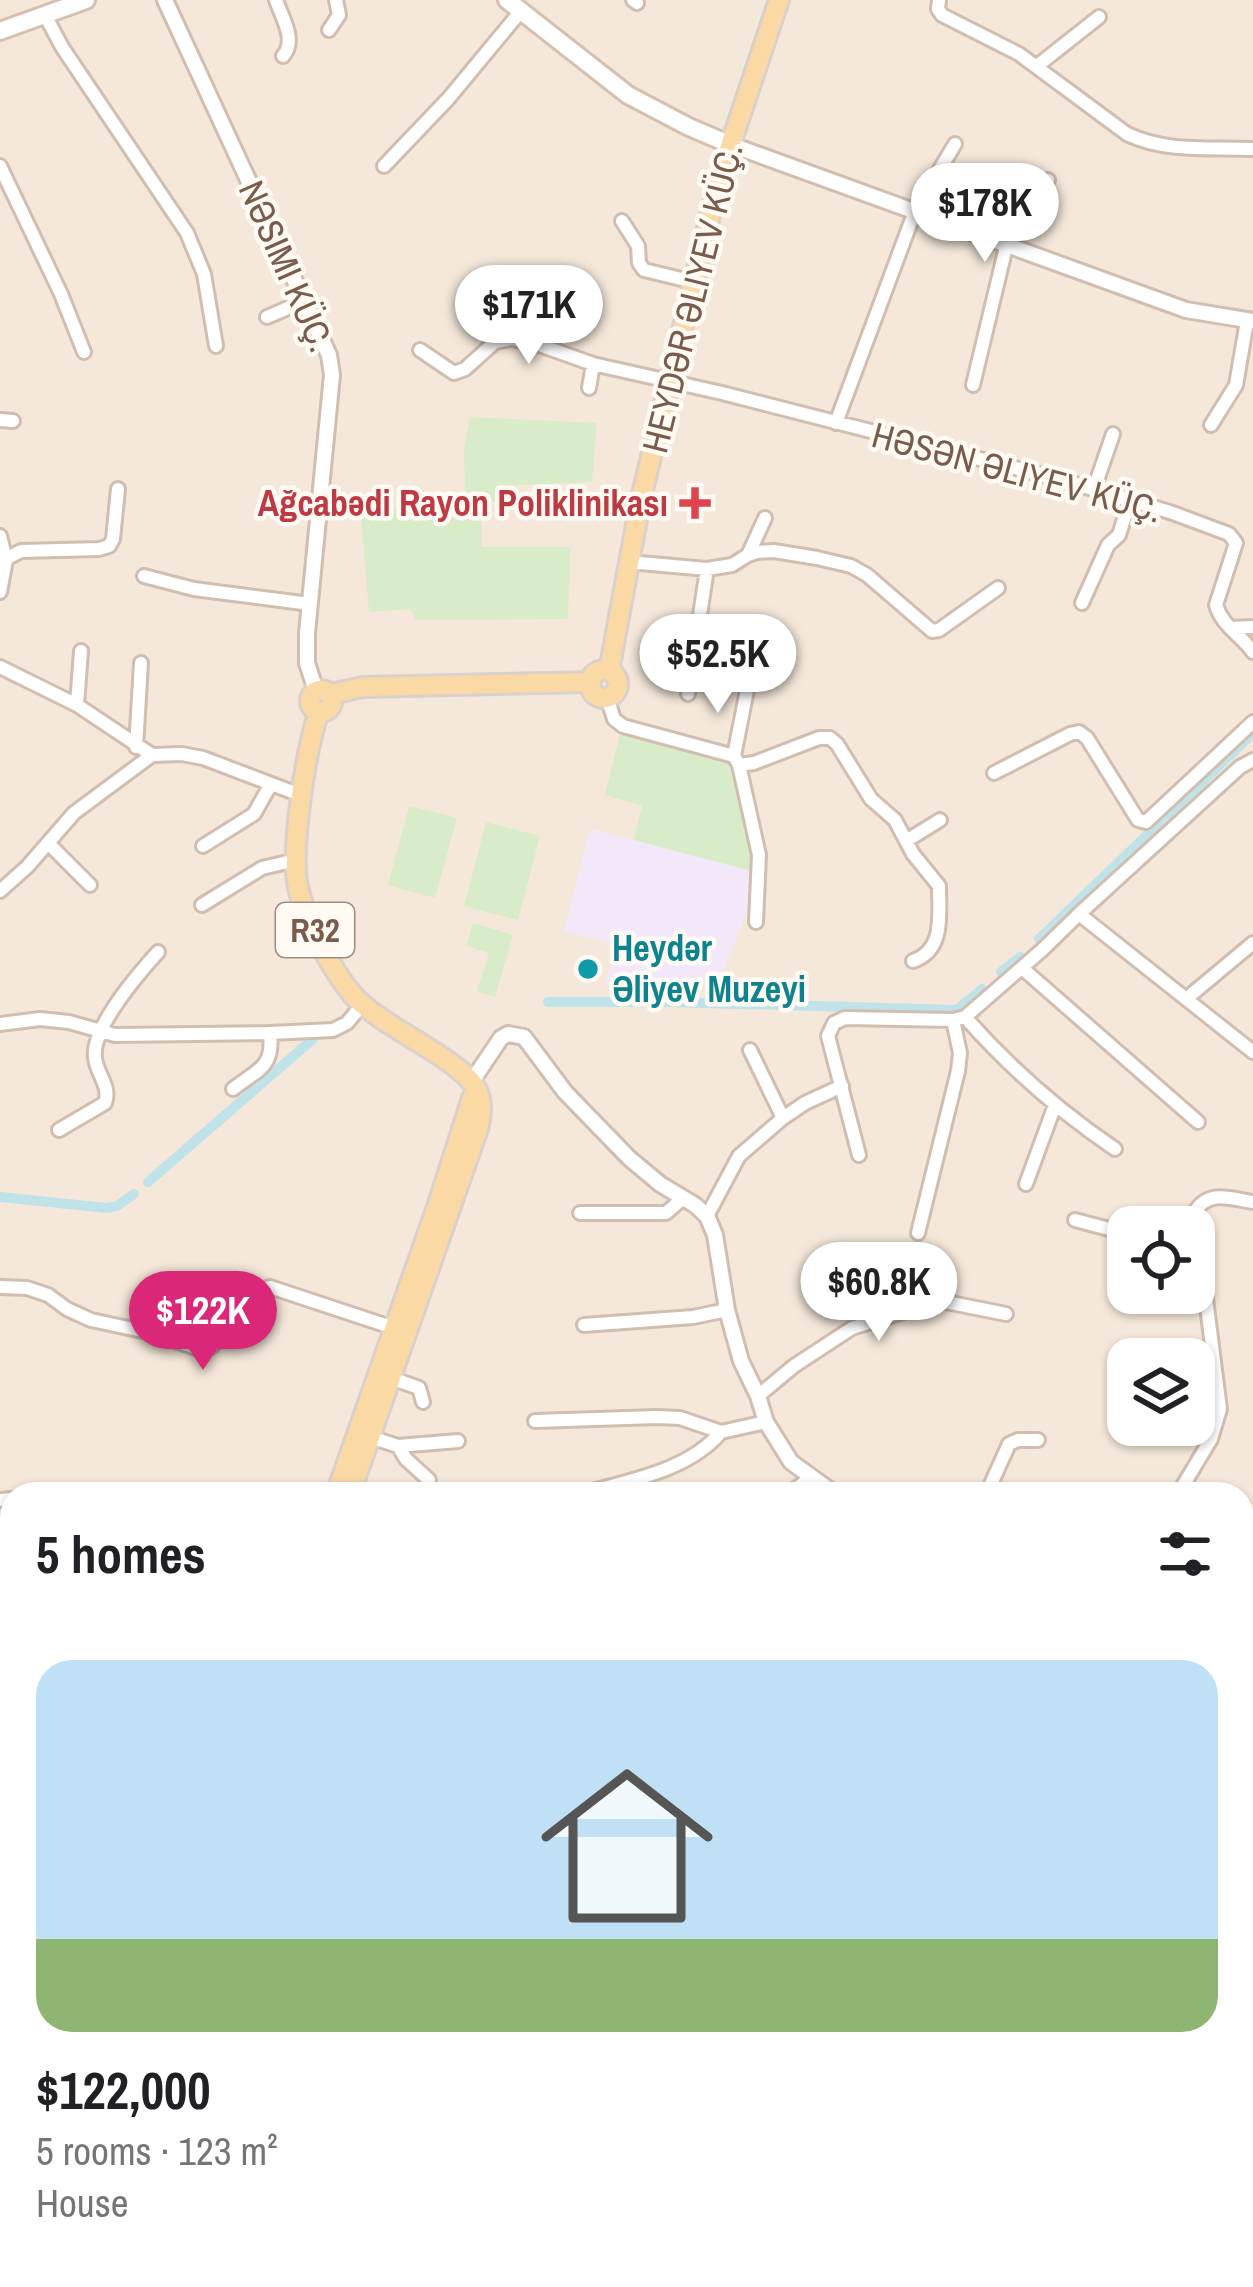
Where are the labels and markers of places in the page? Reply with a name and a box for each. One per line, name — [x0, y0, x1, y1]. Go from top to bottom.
pin: $178K — [901, 163, 1069, 265]
pin: $171K — [445, 265, 613, 367]
place label: Ağcabədi Rayon Poliklinikası — [258, 479, 668, 527]
marker: Ağcabədi Rayon Poliklinikası — [679, 487, 711, 519]
pin: $52.5K — [620, 614, 816, 716]
place label: Heydər Əliyev Muzeyi — [612, 924, 806, 1013]
marker: Heydər Əliyev Muzeyi — [575, 956, 601, 982]
pin: $60.8K — [781, 1242, 977, 1344]
pin: $122K — [119, 1271, 287, 1373]

